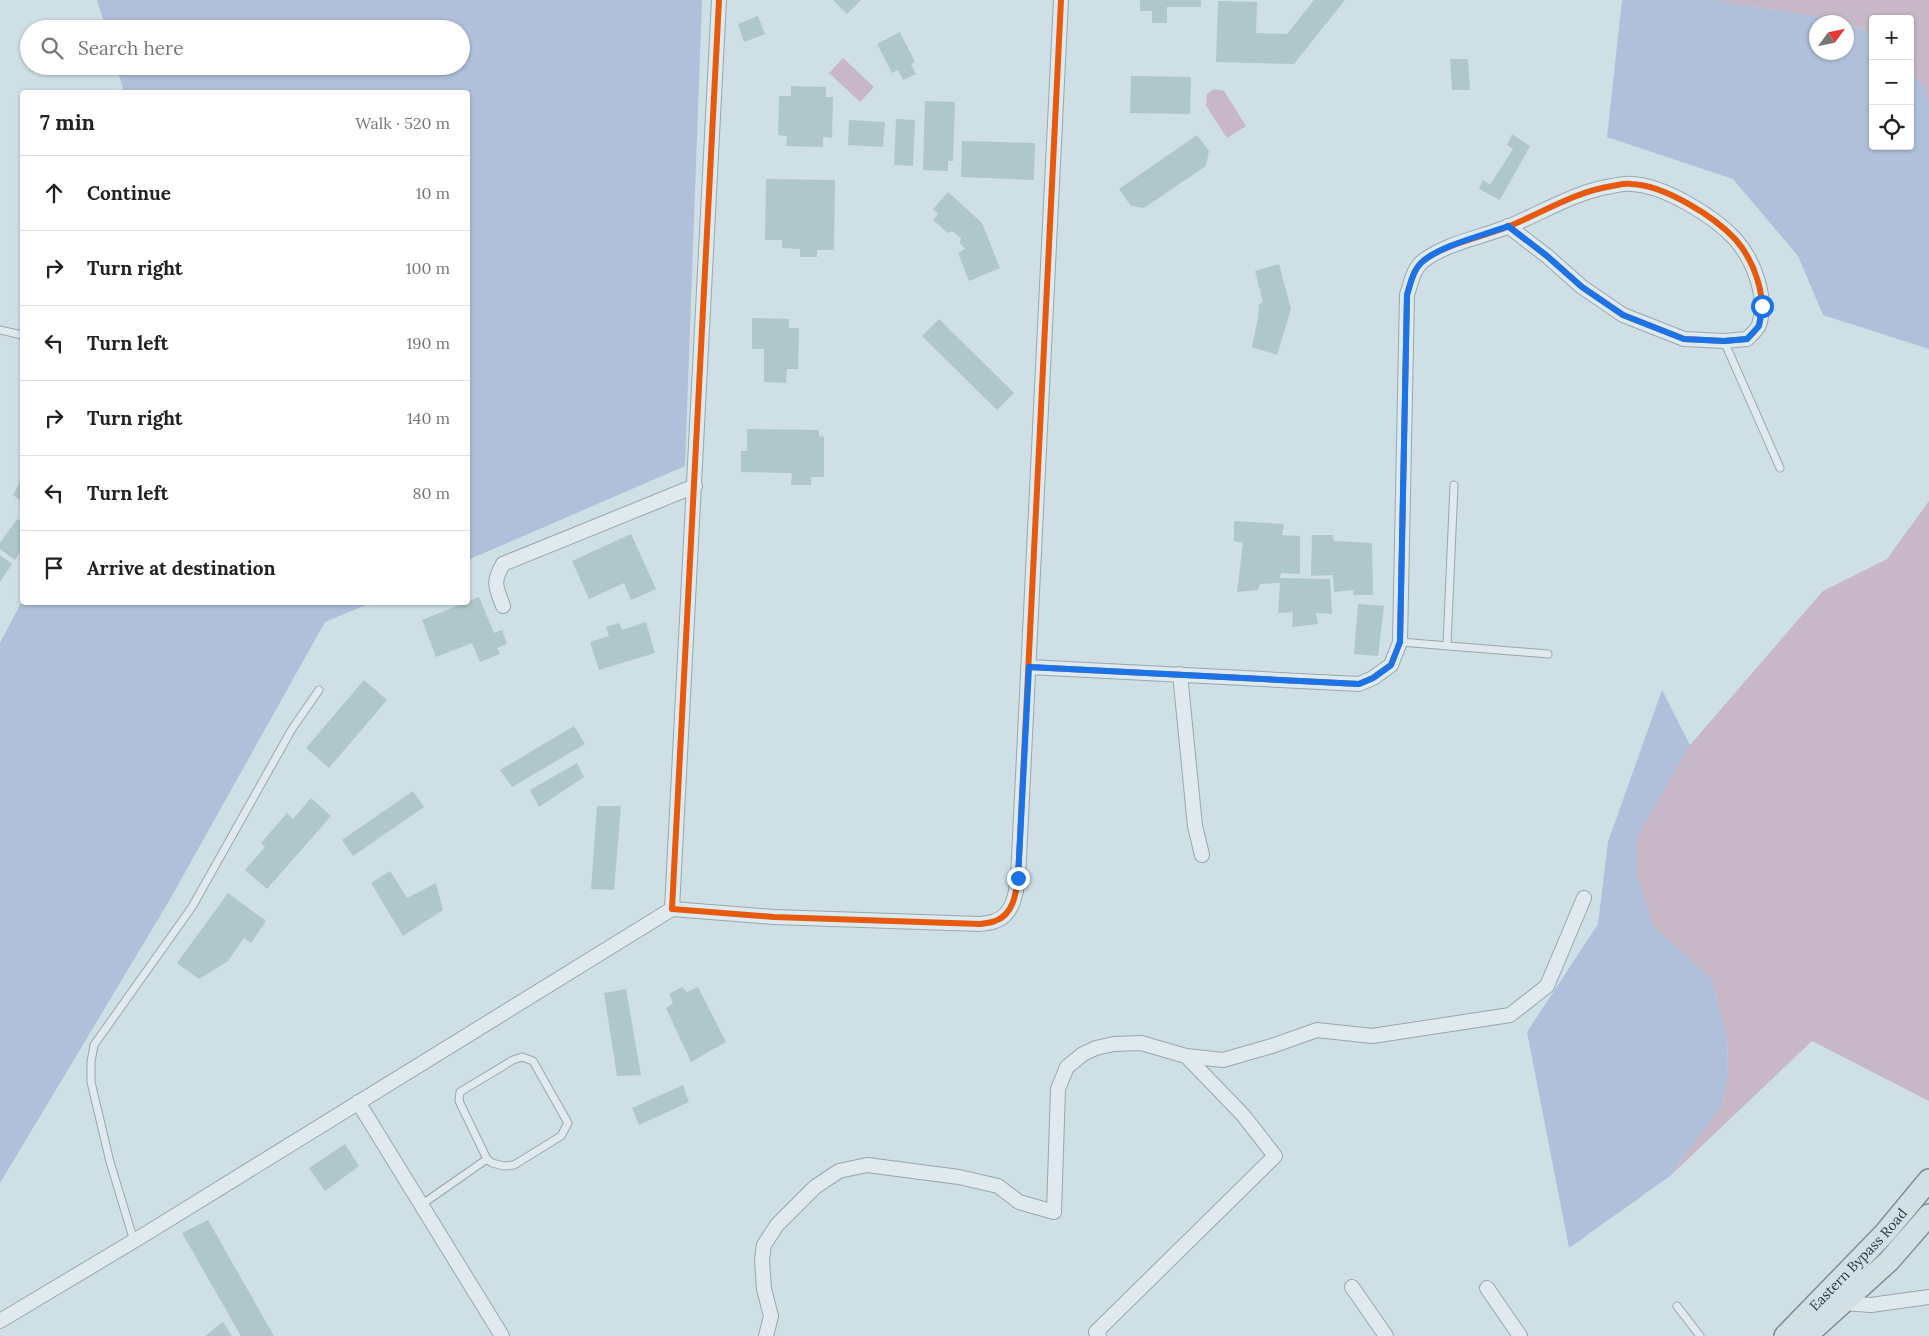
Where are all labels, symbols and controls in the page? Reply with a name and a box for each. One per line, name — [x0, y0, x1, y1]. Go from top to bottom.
north arrow — [1809, 15, 1854, 60]
map controls — [1869, 15, 1914, 150]
button: + — [1869, 15, 1914, 60]
search box — [20, 20, 470, 75]
icon: search — [38, 34, 66, 62]
text: Search here — [78, 36, 184, 60]
button: − — [1869, 60, 1914, 105]
button: locate — [1869, 105, 1914, 150]
text: 7 min — [40, 109, 95, 136]
text: Walk · 520 m — [355, 113, 450, 133]
icon: ahead — [40, 179, 68, 207]
text: Continue — [87, 181, 171, 205]
text: 10 m — [416, 183, 450, 203]
icon: right — [40, 254, 68, 282]
text: Turn right — [87, 256, 183, 280]
text: 100 m — [406, 258, 450, 278]
route start — [1751, 295, 1774, 318]
icon: left — [40, 329, 68, 357]
text: Turn left — [87, 331, 168, 355]
text: 190 m — [406, 333, 450, 353]
icon: right — [40, 404, 68, 432]
text: Turn right — [87, 406, 183, 430]
text: 140 m — [407, 408, 450, 428]
icon: left — [40, 479, 68, 507]
text: Turn left — [87, 481, 168, 505]
text: 80 m — [413, 483, 450, 503]
icon: arrive — [40, 554, 68, 582]
text: Arrive at destination — [87, 556, 276, 580]
route end — [1007, 867, 1030, 890]
street label: Eastern Bypass Road — [1806, 1204, 1911, 1314]

